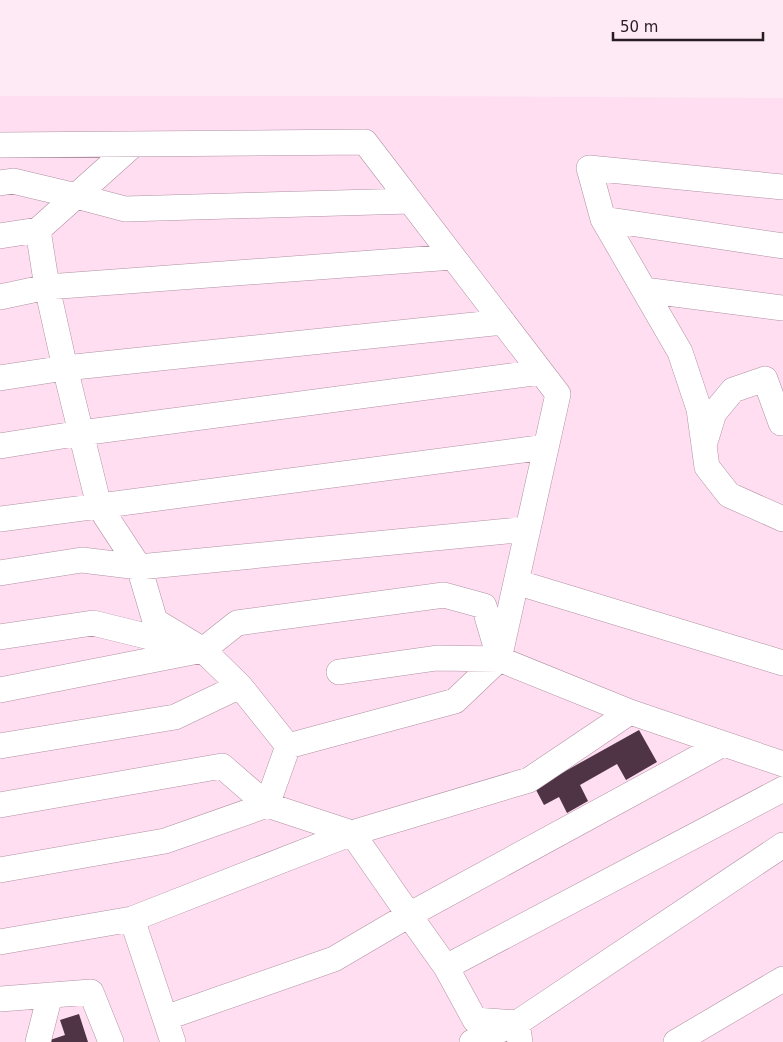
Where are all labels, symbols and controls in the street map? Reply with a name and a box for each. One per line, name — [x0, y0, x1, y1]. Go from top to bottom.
scale bar — [613, 10, 763, 42]
text: 50 m — [620, 18, 658, 36]

